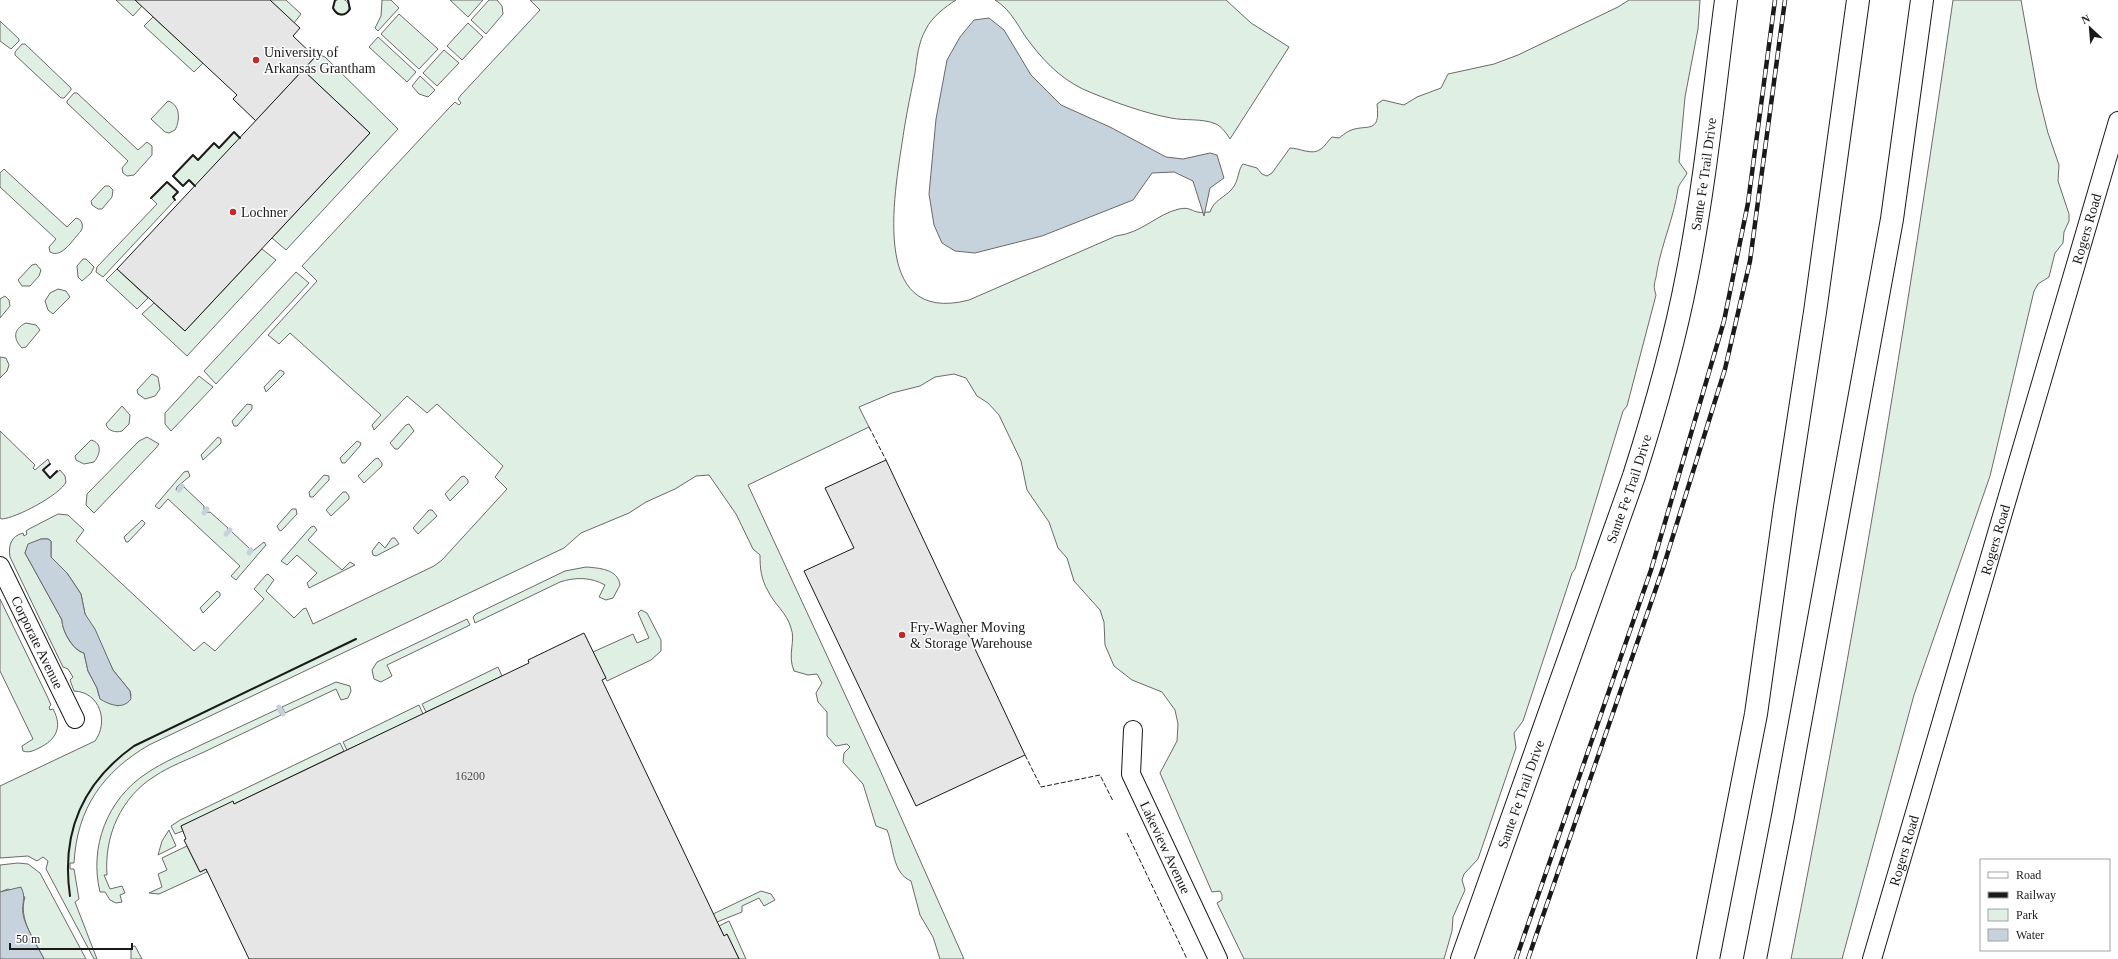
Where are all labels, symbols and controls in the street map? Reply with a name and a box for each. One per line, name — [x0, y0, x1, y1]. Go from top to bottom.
north arrow — [2070, 8, 2110, 48]
text: N — [2079, 12, 2092, 26]
place label: University of Arkansas Grantham — [264, 45, 376, 76]
marker: University of Arkansas Grantham — [251, 55, 261, 65]
street label: Sante Fe Trail Drive — [1688, 117, 1719, 232]
street label: Rogers Road — [2069, 192, 2104, 266]
place label: Lochner — [241, 205, 288, 220]
marker: Lochner — [228, 207, 238, 217]
street label: Sante Fe Trail Drive — [1604, 433, 1655, 545]
street label: Rogers Road — [1978, 503, 2013, 577]
street label: Corporate Avenue — [8, 594, 66, 691]
place label: Fry-Wagner Moving & Storage Warehouse — [910, 620, 1032, 651]
marker: Fry-Wagner Moving & Storage Warehouse — [897, 630, 907, 640]
street label: Sante Fe Trail Drive — [1495, 738, 1547, 851]
house number: 16200 — [455, 769, 485, 783]
street label: Lakeview Avenue — [1137, 799, 1193, 896]
street label: Rogers Road — [1887, 814, 1922, 888]
legend — [1980, 859, 2110, 951]
text: Road — [2016, 868, 2041, 882]
text: Railway — [2016, 888, 2056, 902]
text: Park — [2016, 908, 2038, 922]
scale bar — [10, 925, 132, 951]
text: Water — [2016, 928, 2044, 942]
text: 50 m — [16, 932, 41, 946]

